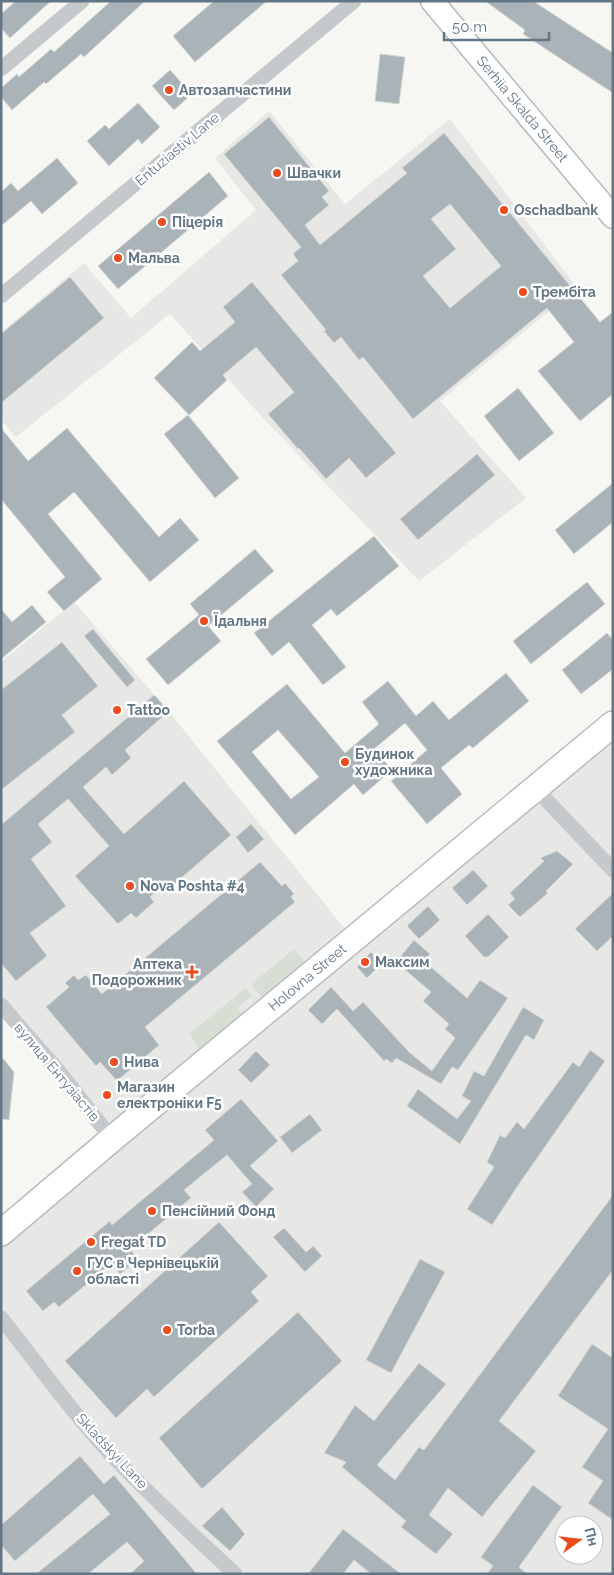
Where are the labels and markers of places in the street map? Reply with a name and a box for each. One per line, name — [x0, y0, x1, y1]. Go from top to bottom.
place label: Автозапчастини — [179, 82, 291, 98]
marker: Автозапчастини — [163, 84, 175, 96]
place label: Швачки — [287, 165, 341, 181]
marker: Швачки — [271, 167, 283, 179]
place label: Oschadbank — [514, 202, 598, 218]
marker: Oschadbank — [498, 204, 510, 216]
place label: Піцерія — [172, 214, 223, 230]
marker: Піцерія — [156, 216, 168, 228]
place label: Мальва — [128, 250, 180, 266]
marker: Мальва — [112, 252, 124, 264]
place label: Трембіта — [533, 284, 596, 300]
marker: Трембіта — [517, 286, 529, 298]
place label: Їдальня — [213, 612, 267, 629]
marker: Їдальня — [198, 615, 210, 627]
place label: Tattoo — [127, 702, 171, 718]
marker: Tattoo — [111, 704, 123, 716]
place label: Будинок художника — [355, 746, 432, 778]
marker: Будинок художника — [339, 756, 351, 768]
place label: Nova Poshta #4 — [140, 878, 245, 894]
marker: Nova Poshta #4 — [124, 880, 136, 892]
place label: Максим — [375, 954, 429, 970]
place label: Аптека Подорожник — [92, 956, 182, 988]
marker: Максим — [359, 956, 371, 968]
marker: Аптека Подорожник — [186, 966, 198, 978]
place label: Нива — [124, 1054, 159, 1070]
marker: Нива — [108, 1056, 120, 1068]
place label: Магазин електроніки F5 — [117, 1079, 222, 1111]
marker: Магазин електроніки F5 — [101, 1089, 113, 1101]
place label: Пенсійний Фонд — [162, 1203, 276, 1219]
marker: Пенсійний Фонд — [146, 1205, 158, 1217]
place label: Fregat TD — [101, 1234, 166, 1250]
marker: Fregat TD — [85, 1236, 97, 1248]
place label: ГУС в Чернівецькій області — [87, 1255, 219, 1287]
marker: ГУС в Чернівецькій області — [71, 1265, 83, 1277]
place label: Torba — [177, 1322, 215, 1338]
marker: Torba — [161, 1324, 173, 1336]

